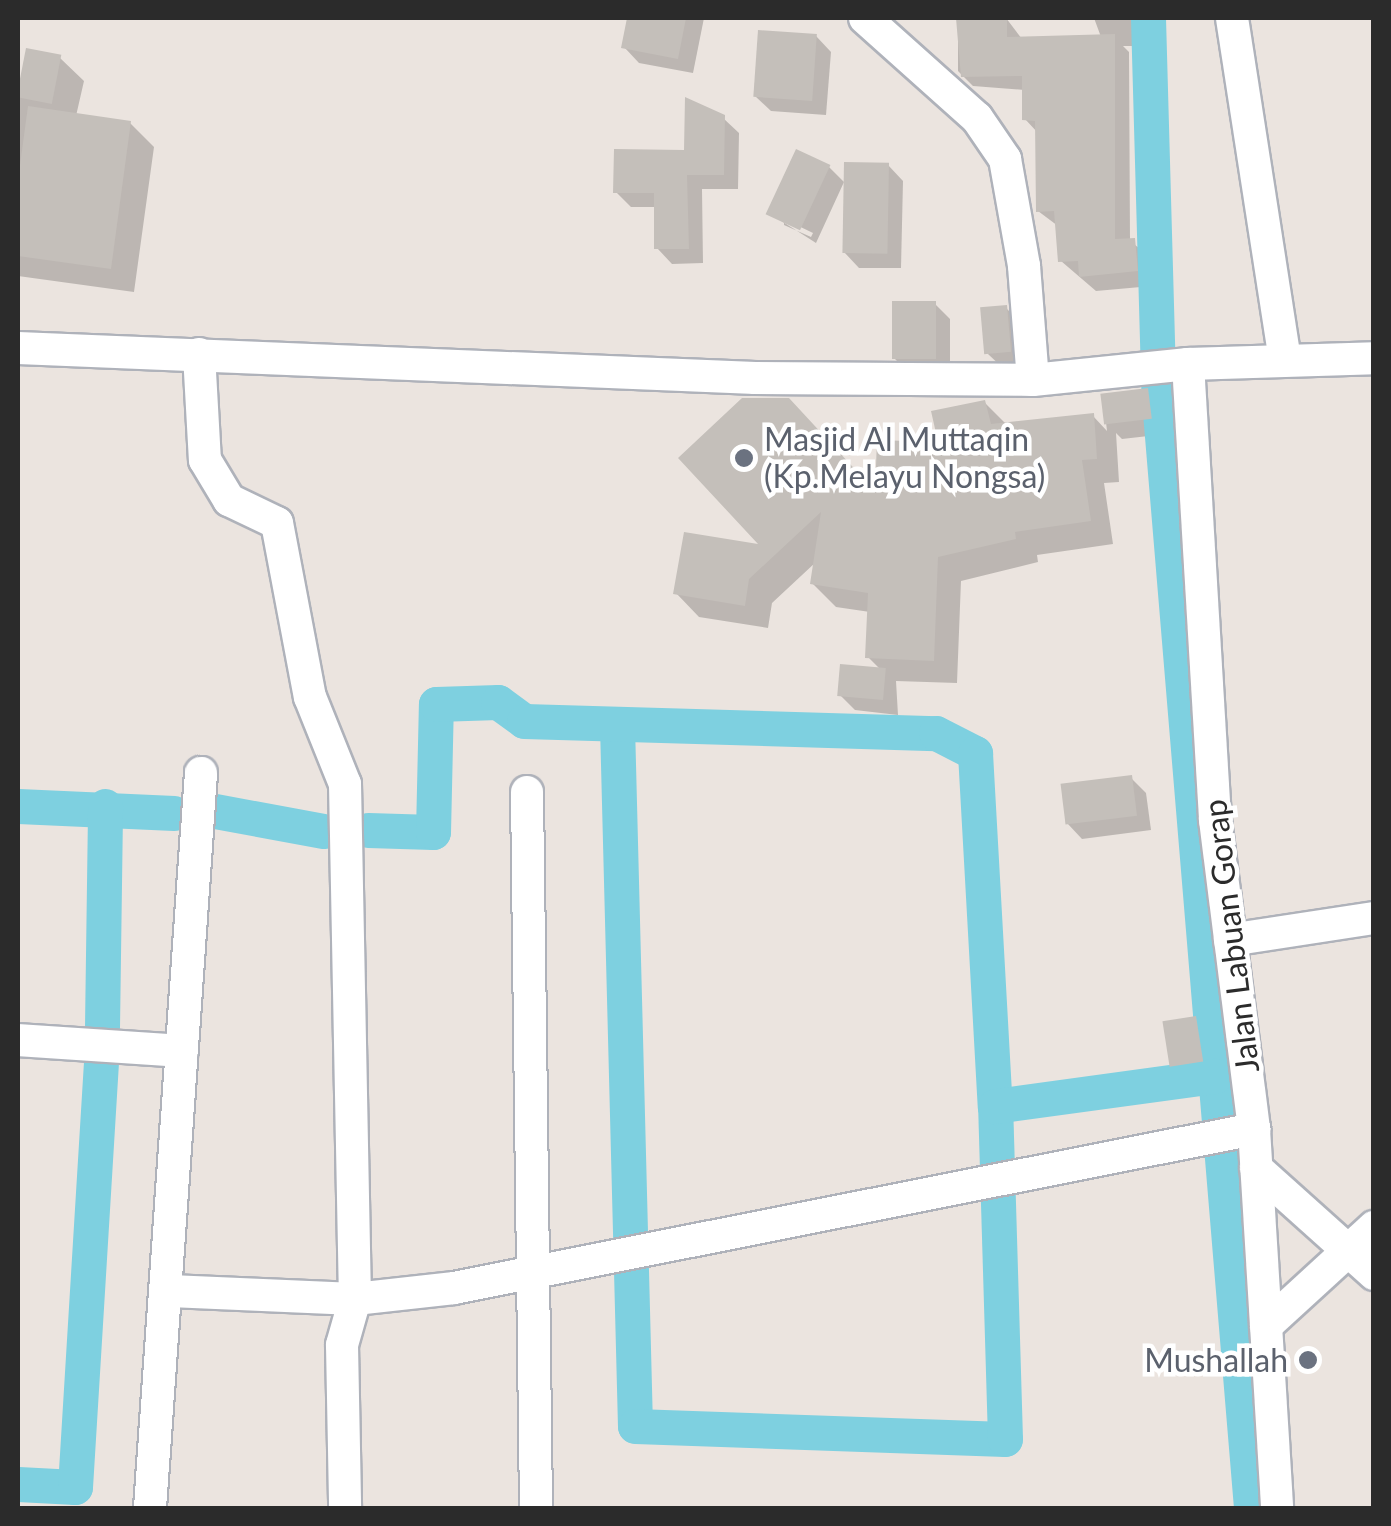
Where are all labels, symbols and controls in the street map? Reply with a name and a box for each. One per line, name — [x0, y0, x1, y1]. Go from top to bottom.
place label: Masjid Al Muttaqin (Kp.Melayu Nongsa) — [764, 421, 1045, 496]
marker: Masjid Al Muttaqin (Kp.Melayu Nongsa) — [733, 447, 755, 469]
street label: Jalan Labuan Gorap — [1195, 797, 1267, 1075]
place label: Mushallah — [1144, 1341, 1288, 1379]
marker: Mushallah — [1297, 1349, 1319, 1371]

